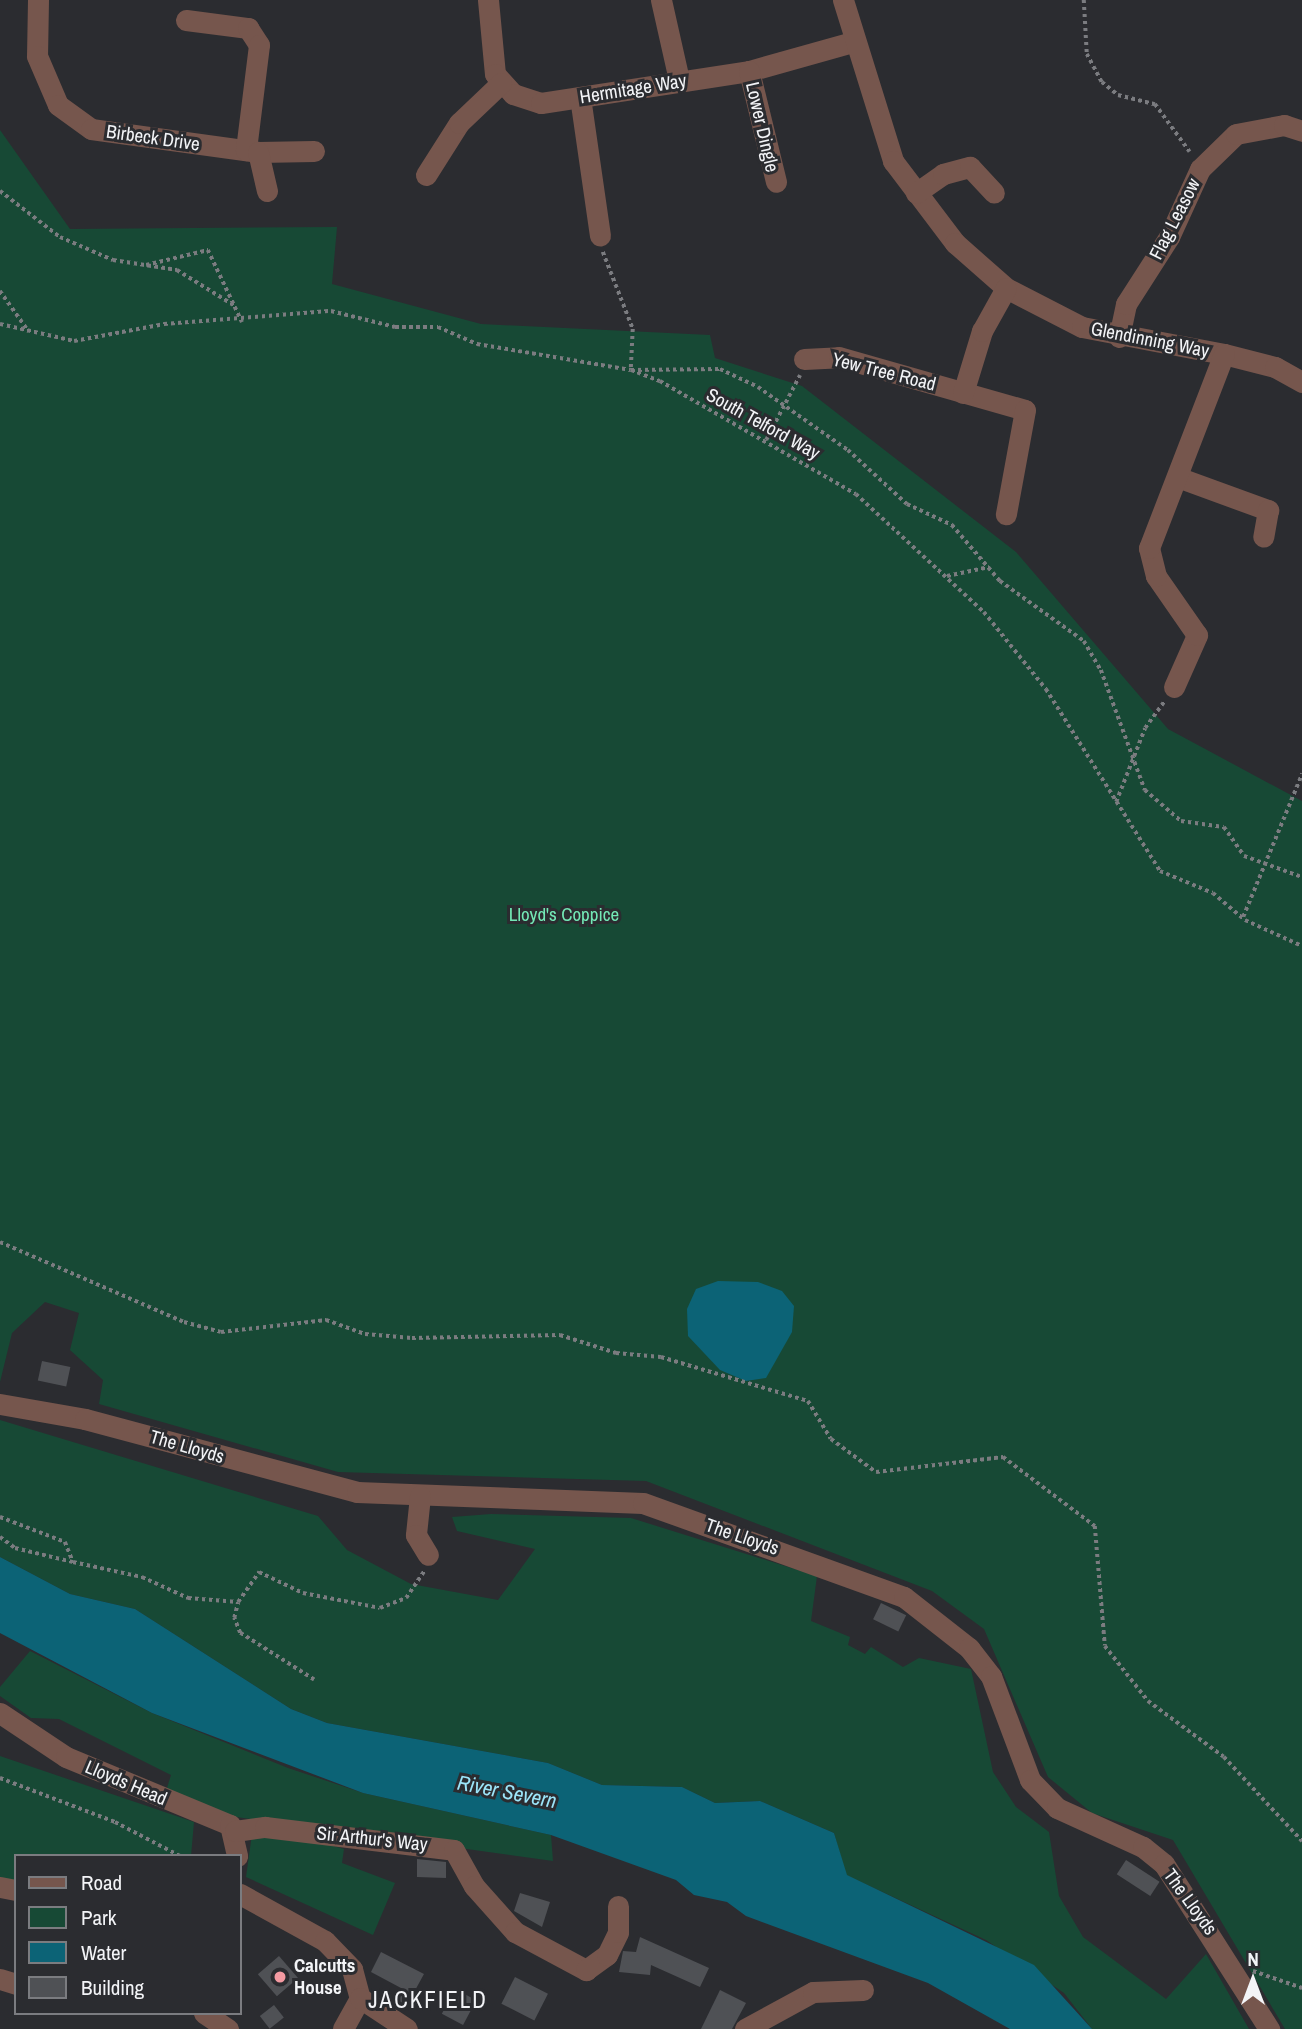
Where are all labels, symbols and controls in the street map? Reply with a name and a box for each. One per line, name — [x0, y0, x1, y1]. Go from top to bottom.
street label: Hermitage Way — [578, 69, 688, 109]
street label: Lower Dingle — [741, 80, 783, 174]
street label: Birbeck Drive — [105, 120, 201, 156]
street label: Flag Leasow — [1145, 174, 1205, 264]
street label: Glendinning Way — [1089, 317, 1211, 363]
street label: Yew Tree Road — [830, 348, 938, 396]
street label: South Telford Way — [702, 383, 824, 465]
park label: Lloyd's Coppice — [509, 904, 619, 926]
street label: The Lloyds — [147, 1426, 227, 1468]
street label: The Lloyds — [702, 1514, 782, 1560]
street label: Lloyds Head — [82, 1756, 170, 1810]
water label: River Severn — [455, 1770, 559, 1814]
street label: Sir Arthur's Way — [315, 1822, 429, 1856]
legend — [14, 1854, 242, 2015]
street label: The Lloyds — [1158, 1864, 1222, 1940]
text: Road — [81, 1868, 122, 1897]
text: Park — [81, 1903, 116, 1932]
text: Water — [81, 1938, 126, 1967]
north arrow — [1218, 1945, 1288, 2015]
text: N — [1247, 1946, 1259, 1972]
place label: Calcutts House — [294, 1955, 355, 1999]
marker: Calcutts House — [272, 1969, 288, 1985]
text: Building — [81, 1973, 144, 2002]
district label: JACKFIELD — [369, 1986, 487, 2014]

